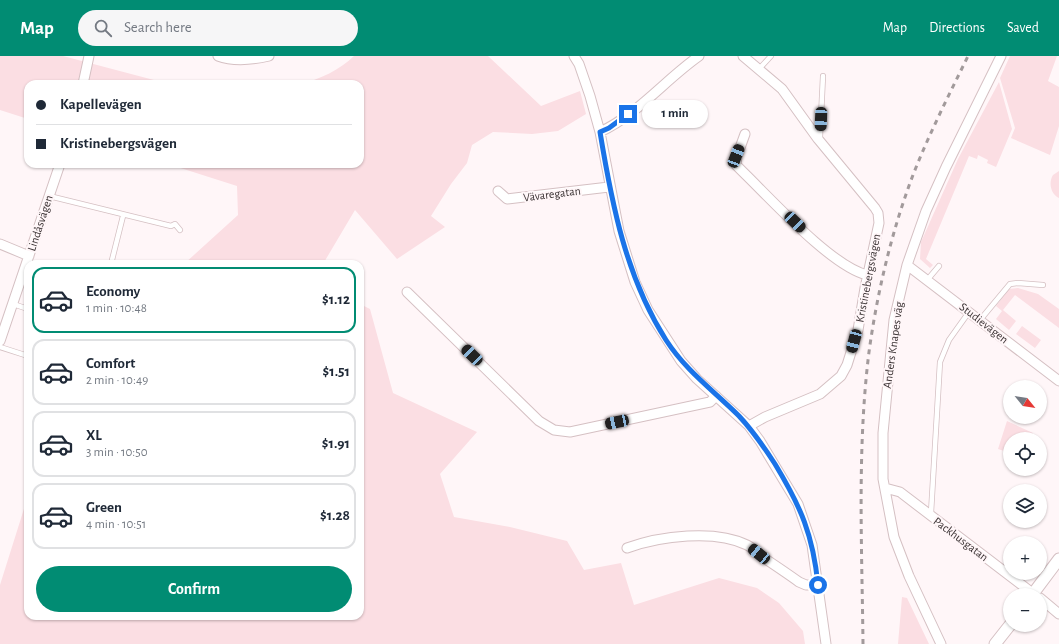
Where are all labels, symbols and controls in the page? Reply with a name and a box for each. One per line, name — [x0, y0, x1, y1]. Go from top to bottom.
search box — [78, 10, 358, 46]
icon: search — [92, 17, 114, 39]
text: Map — [20, 19, 54, 38]
text: Search here — [124, 20, 192, 35]
text: Map — [883, 21, 907, 35]
text: Directions — [929, 21, 985, 35]
text: Saved — [1007, 21, 1039, 35]
text: Kapellevägen — [60, 97, 142, 112]
callout: 1 min — [642, 100, 708, 128]
route end — [619, 105, 637, 123]
text: 1 min — [661, 107, 689, 120]
car — [815, 107, 827, 131]
text: Kristinebergsvägen — [60, 136, 177, 151]
car — [726, 143, 746, 169]
street label: Vävaregatan — [523, 185, 581, 203]
street label: Lindåsvägen — [25, 193, 55, 253]
car — [782, 209, 808, 235]
street label: Kristinebergsvägen — [854, 233, 882, 323]
icon: car — [38, 282, 74, 318]
text: Economy — [86, 284, 140, 299]
text: $1.12 — [322, 292, 350, 307]
street label: Studievägen — [957, 300, 1011, 346]
street label: Anders Knapes väg — [881, 301, 905, 389]
text: 1 min · 10:48 — [86, 302, 147, 315]
car — [845, 328, 863, 354]
car — [459, 342, 485, 368]
icon: car — [38, 354, 74, 390]
text: Comfort — [86, 356, 135, 371]
text: $1.51 — [323, 364, 350, 379]
text: 2 min · 10:49 — [86, 374, 148, 387]
north arrow — [1003, 380, 1047, 424]
map controls — [1003, 380, 1047, 632]
car — [604, 414, 630, 430]
icon: car — [38, 426, 74, 462]
text: XL — [86, 428, 102, 443]
button: locate — [1003, 432, 1047, 476]
text: $1.91 — [322, 436, 350, 451]
text: 3 min · 10:50 — [86, 446, 148, 459]
button: layers — [1003, 484, 1047, 528]
icon: car — [38, 498, 74, 534]
text: Green — [86, 500, 122, 515]
text: $1.28 — [320, 508, 350, 523]
street label: Packhusgatan — [931, 515, 991, 563]
text: 4 min · 10:51 — [86, 518, 146, 531]
button: + — [1003, 536, 1047, 580]
car — [746, 542, 772, 566]
button: Confirm — [36, 566, 352, 612]
route start — [809, 576, 827, 594]
button: − — [1003, 588, 1047, 632]

